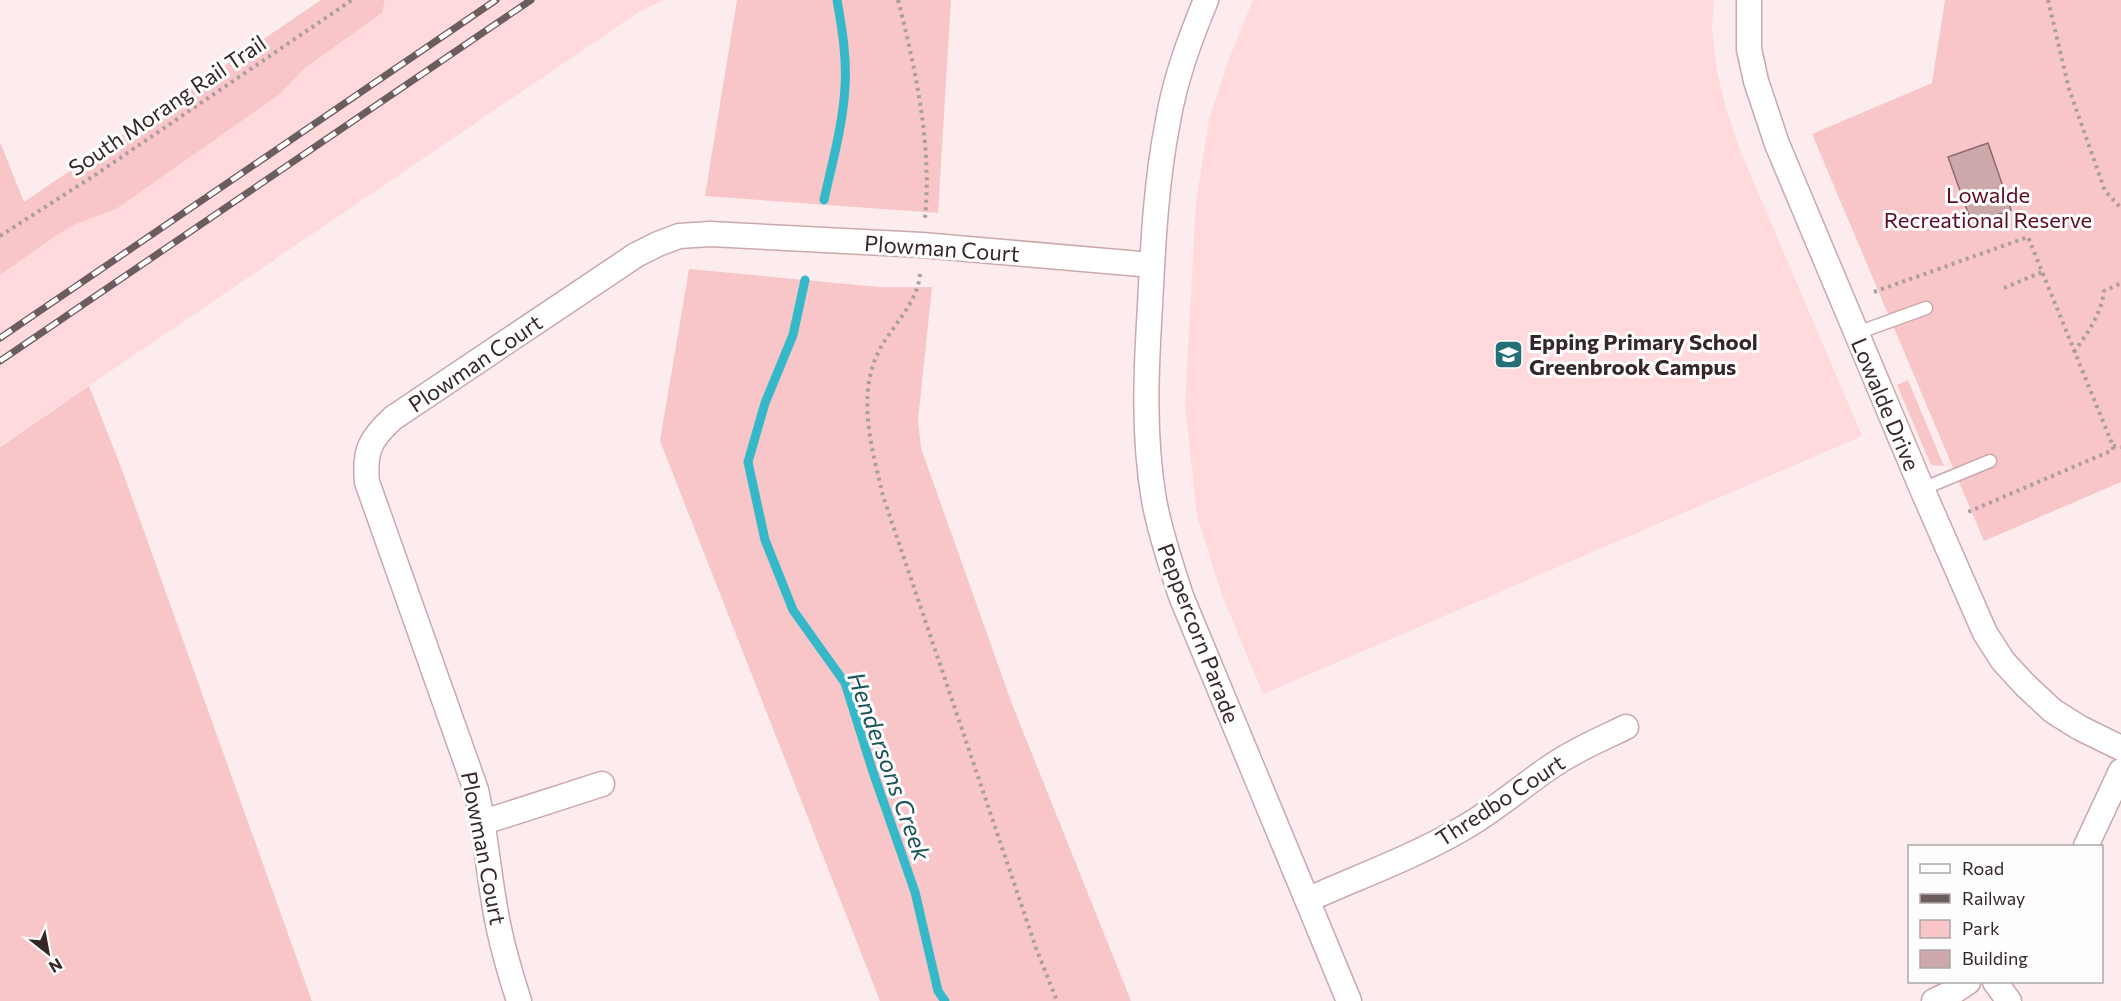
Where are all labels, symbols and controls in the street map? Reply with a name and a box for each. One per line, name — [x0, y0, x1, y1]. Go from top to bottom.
street label: South Morang Rail Trail — [63, 29, 271, 181]
park label: Lowalde Recreational Reserve — [1884, 181, 2092, 233]
street label: Plowman Court — [863, 229, 1021, 267]
street label: Plowman Court — [403, 308, 547, 418]
place label: Epping Primary School Greenbrook Campus — [1529, 328, 1758, 380]
street label: Lowalde Drive — [1846, 334, 1926, 474]
school or university icon: Epping Primary School Greenbrook Campus — [1492, 338, 1524, 370]
street label: Peppercorn Parade — [1152, 539, 1246, 727]
water label: Hendersons Creek — [842, 668, 938, 865]
street label: Thredbo Court — [1431, 748, 1569, 852]
street label: Plowman Court — [456, 769, 512, 927]
legend — [1908, 845, 2103, 983]
text: Road — [1962, 857, 2004, 879]
text: Railway — [1962, 887, 2025, 909]
text: Park — [1962, 917, 2000, 939]
north arrow — [18, 923, 78, 983]
text: Building — [1962, 947, 2028, 969]
text: N — [46, 955, 66, 978]

